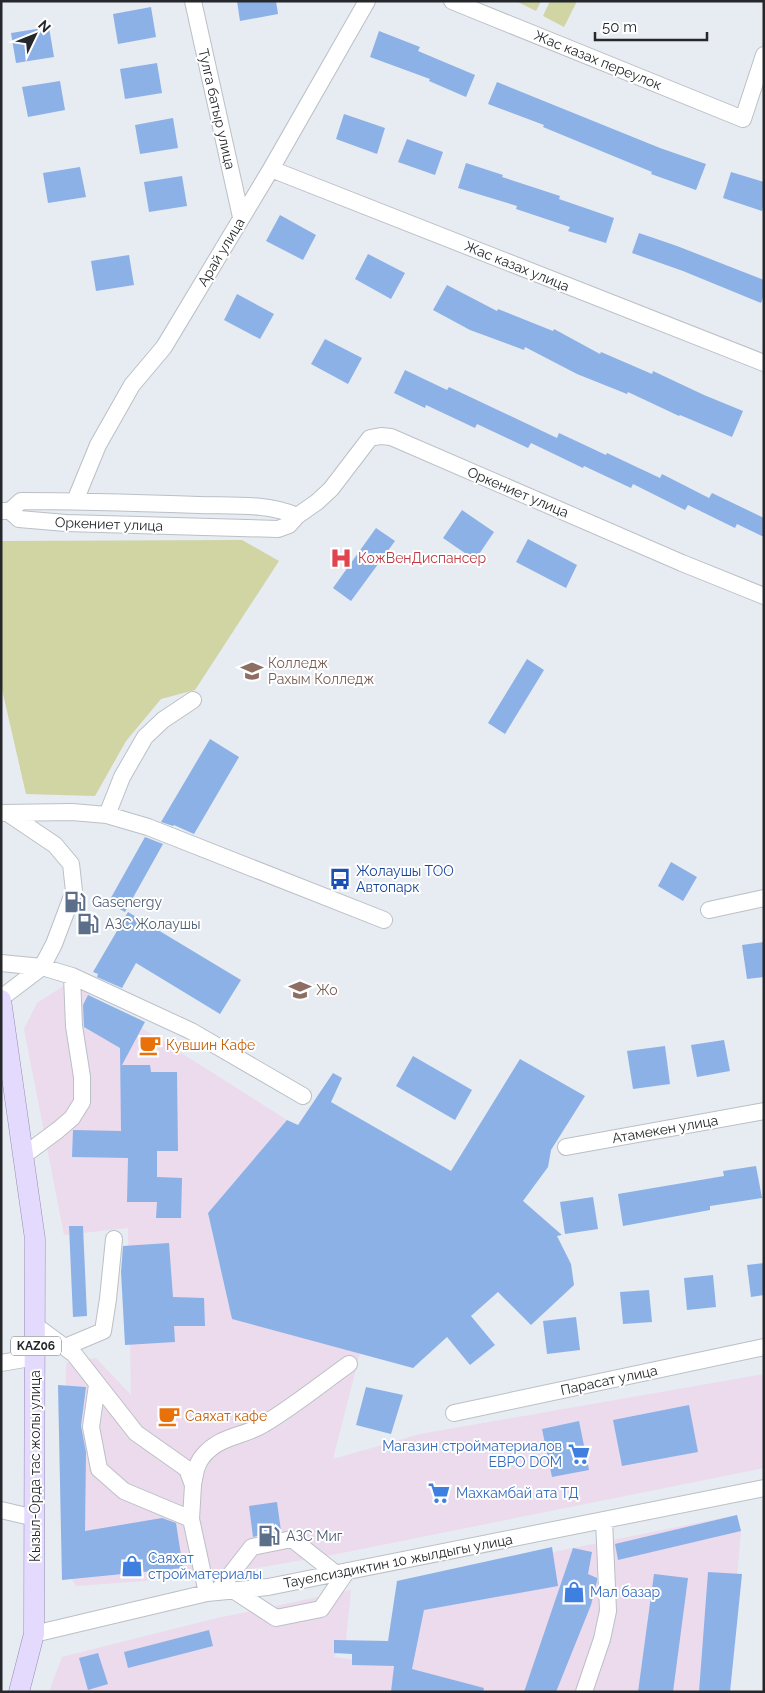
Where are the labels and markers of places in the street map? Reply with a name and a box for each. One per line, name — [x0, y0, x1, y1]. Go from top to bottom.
hospital icon: КожВенДиспансер — [328, 545, 354, 571]
place label: КожВенДиспансер — [358, 550, 487, 566]
place label: Колледж Рахым Колледж — [268, 655, 374, 687]
school or university icon: Колледж Рахым Колледж — [239, 658, 265, 684]
place label: Жолаушы ТОО Автопарк — [356, 863, 454, 895]
bus stop icon: Жолаушы ТОО Автопарк — [327, 866, 353, 892]
fuel station icon: Gasenergy — [62, 889, 88, 915]
place label: Gasenergy — [92, 894, 162, 910]
fuel station icon: АЗС Жолаушы — [75, 911, 101, 937]
place label: АЗС Жолаушы — [105, 916, 201, 932]
school or university icon: Жо — [287, 977, 313, 1003]
place label: Жо — [316, 982, 338, 998]
cafe icon: Кувшин Кафе — [137, 1032, 163, 1058]
place label: Кувшин Кафе — [166, 1037, 255, 1053]
cafe icon: Саяхат кафе — [156, 1403, 182, 1429]
place label: Саяхат кафе — [185, 1408, 267, 1424]
place label: Магазин стройматериалов ЕВРО DOM — [382, 1438, 562, 1470]
supermarket icon: Магазин стройматериалов ЕВРО DOM — [566, 1441, 592, 1467]
supermarket icon: Махкамбай ата ТД — [426, 1480, 452, 1506]
place label: Махкамбай ата ТД — [456, 1485, 579, 1501]
fuel station icon: АЗС Миг — [256, 1523, 282, 1549]
place label: АЗС Миг — [286, 1528, 343, 1544]
place label: Саяхат стройматериалы — [148, 1550, 262, 1582]
shop icon: Саяхат стройматериалы — [119, 1553, 145, 1579]
shop icon: Мал базар — [561, 1579, 587, 1605]
place label: Мал базар — [590, 1584, 661, 1600]

